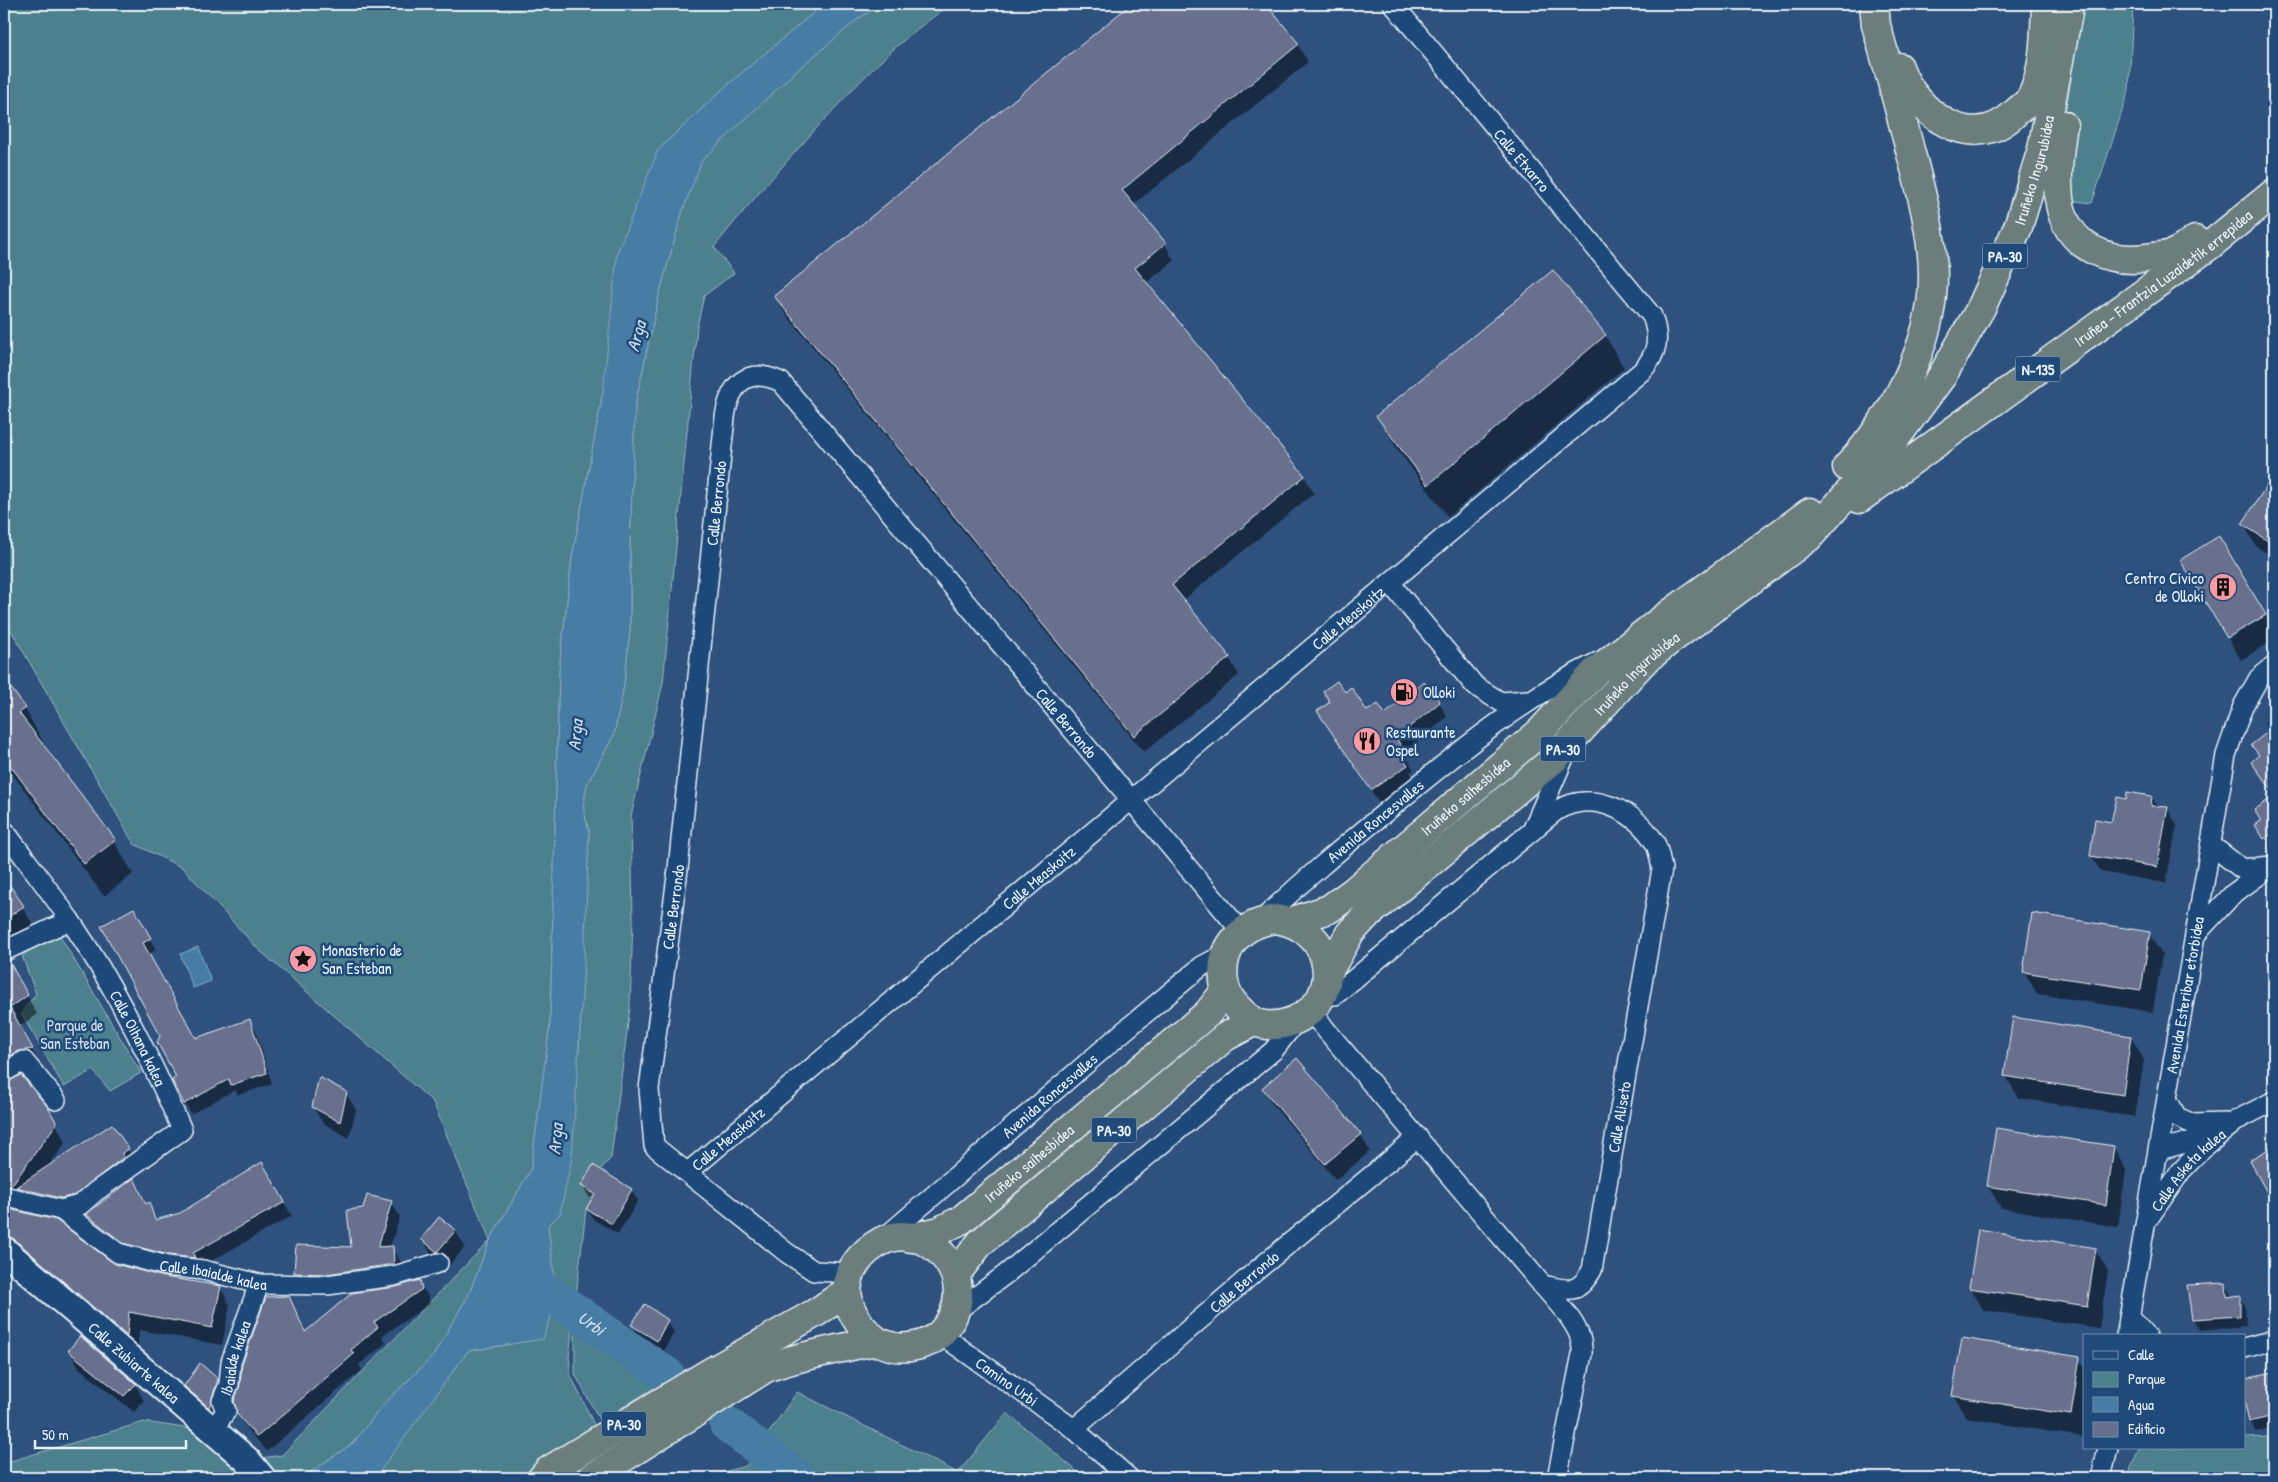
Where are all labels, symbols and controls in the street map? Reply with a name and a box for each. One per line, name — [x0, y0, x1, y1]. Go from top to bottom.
street label: Iruñeko Ingurubidea — [2008, 114, 2059, 228]
street label: Calle Etxarro — [1489, 124, 1555, 197]
street label: Iruñea - Frantzia Luzaidetik errepidea — [2069, 204, 2257, 351]
road number: PA-30 — [1982, 244, 2028, 268]
water label: Arga — [620, 316, 653, 354]
road number: N-135 — [2016, 356, 2060, 382]
street label: Calle Berrondo — [701, 459, 731, 547]
place label: Centro Cívico de Olloki — [2125, 567, 2205, 607]
building icon: Centro Cívico de Olloki — [2208, 572, 2238, 602]
street label: Calle Measkoitz — [1307, 580, 1390, 655]
street label: Iruñeko Ingurubidea — [1588, 626, 1684, 720]
fuel station icon: Olloki — [1389, 677, 1419, 707]
place label: Olloki — [1423, 681, 1455, 703]
street label: Calle Berrondo — [1031, 683, 1103, 763]
water label: Arga — [561, 717, 589, 751]
place label: Restaurante Ospel — [1386, 721, 1456, 761]
restaurant icon: Restaurante Ospel — [1352, 726, 1382, 756]
road number: PA-30 — [1540, 736, 1586, 762]
street label: Iruñeko saihesbidea — [1416, 752, 1514, 841]
street label: Avenida Roncesvalles — [1322, 774, 1428, 867]
street label: Calle Measkoitz — [997, 840, 1080, 915]
street label: Calle Berrondo — [657, 863, 689, 951]
street label: Avenida Esteribar etorbidea — [2160, 915, 2209, 1075]
place label: Monasterio de San Esteban — [322, 939, 403, 979]
place icon: Monasterio de San Esteban — [288, 944, 318, 974]
street label: Calle Oihana kalea — [105, 986, 172, 1089]
park label: Parque de San Esteban — [40, 1014, 110, 1054]
street label: Avenida Roncesvalles — [997, 1048, 1102, 1143]
street label: Calle Aliseto — [1602, 1079, 1636, 1154]
street label: Calle Measkoitz — [686, 1101, 769, 1176]
road number: PA-30 — [1092, 1118, 1136, 1142]
street label: Iruñeko saihesbidea — [979, 1119, 1079, 1207]
water label: Arga — [541, 1121, 569, 1155]
street label: Calle Asketa kalea — [2145, 1123, 2230, 1216]
street label: Calle Berrondo — [1204, 1245, 1284, 1318]
street label: Calle Ibaialde kalea — [157, 1254, 267, 1295]
water label: Urbi — [573, 1305, 612, 1342]
street label: Calle Zubiarte kalea — [84, 1317, 185, 1408]
street label: Ibaialde kalea — [214, 1318, 256, 1399]
legend — [2083, 1334, 2246, 1450]
text: Calle — [2128, 1344, 2155, 1365]
street label: Camino Urbi — [971, 1352, 1043, 1411]
text: Parque — [2128, 1368, 2166, 1389]
text: Agua — [2128, 1394, 2154, 1415]
road number: PA-30 — [602, 1412, 646, 1436]
scale bar — [35, 1417, 186, 1449]
text: Edificio — [2128, 1418, 2165, 1439]
text: 50 m — [42, 1424, 69, 1445]

